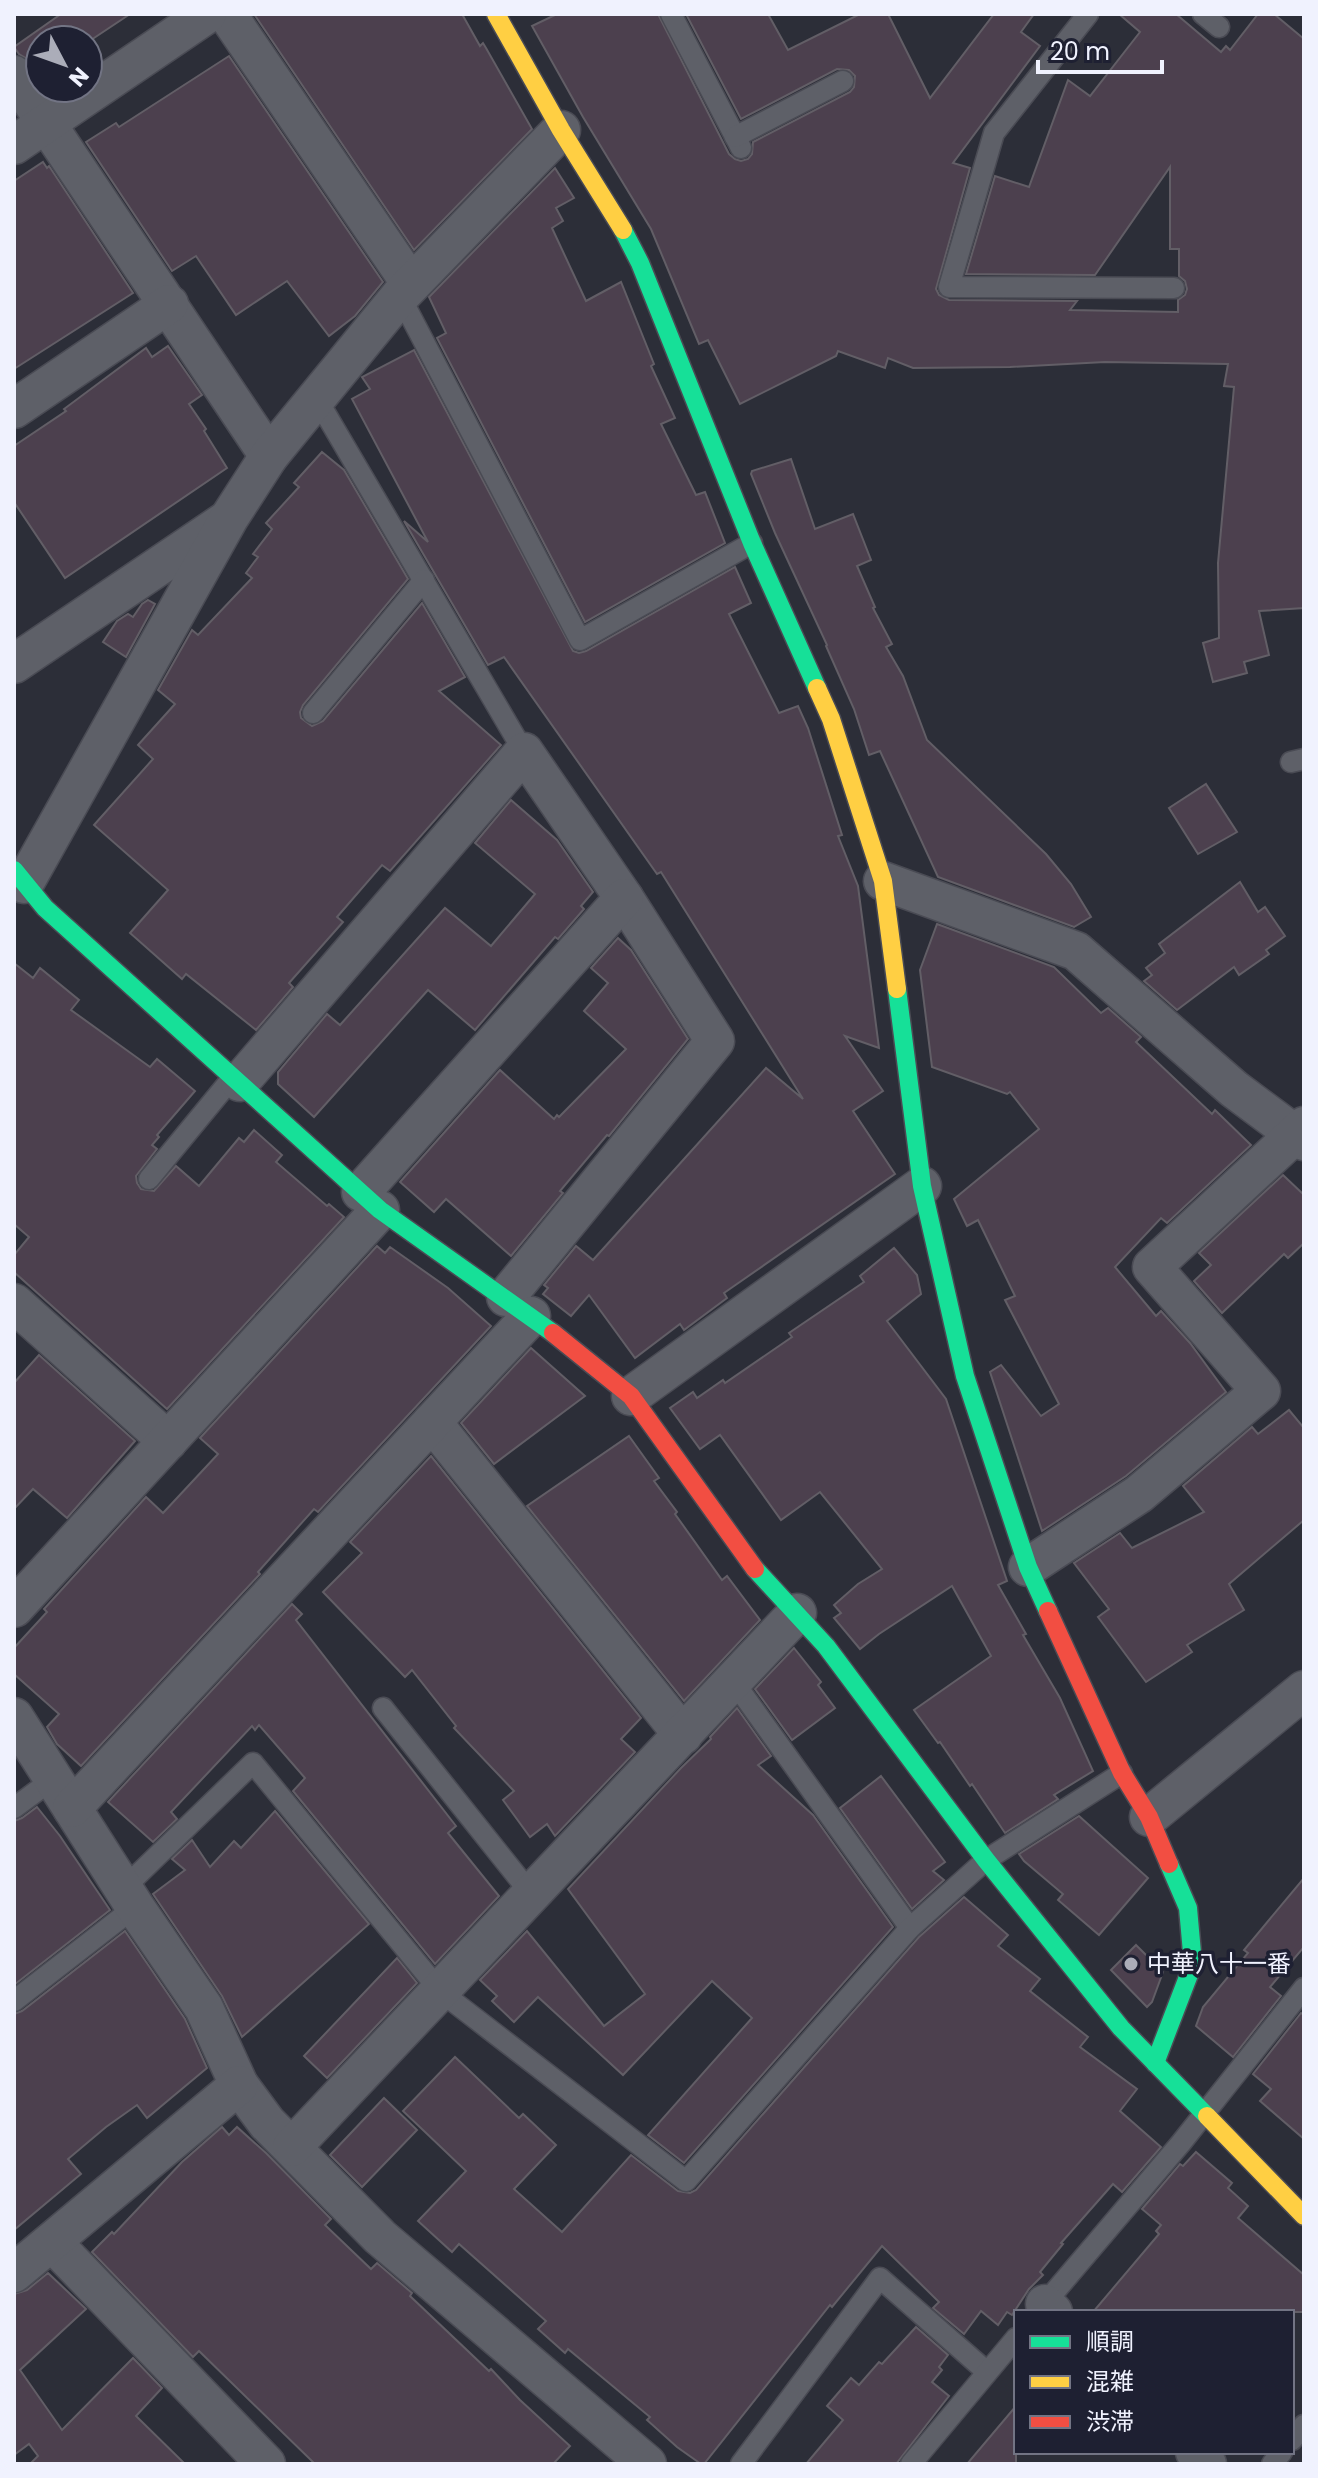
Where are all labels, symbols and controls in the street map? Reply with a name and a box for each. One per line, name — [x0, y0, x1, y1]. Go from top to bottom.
north arrow — [24, 24, 104, 104]
scale bar — [1038, 24, 1162, 74]
text: 20 m — [1050, 35, 1110, 68]
text: N — [62, 60, 96, 93]
place label: 中華八十一番 — [1147, 1947, 1291, 1980]
marker: 中華八十一番 — [1122, 1955, 1140, 1973]
legend — [1014, 2310, 1294, 2454]
text: 順調 — [1086, 2325, 1134, 2358]
text: 混雑 — [1086, 2365, 1134, 2398]
text: 渋滞 — [1086, 2405, 1134, 2438]

